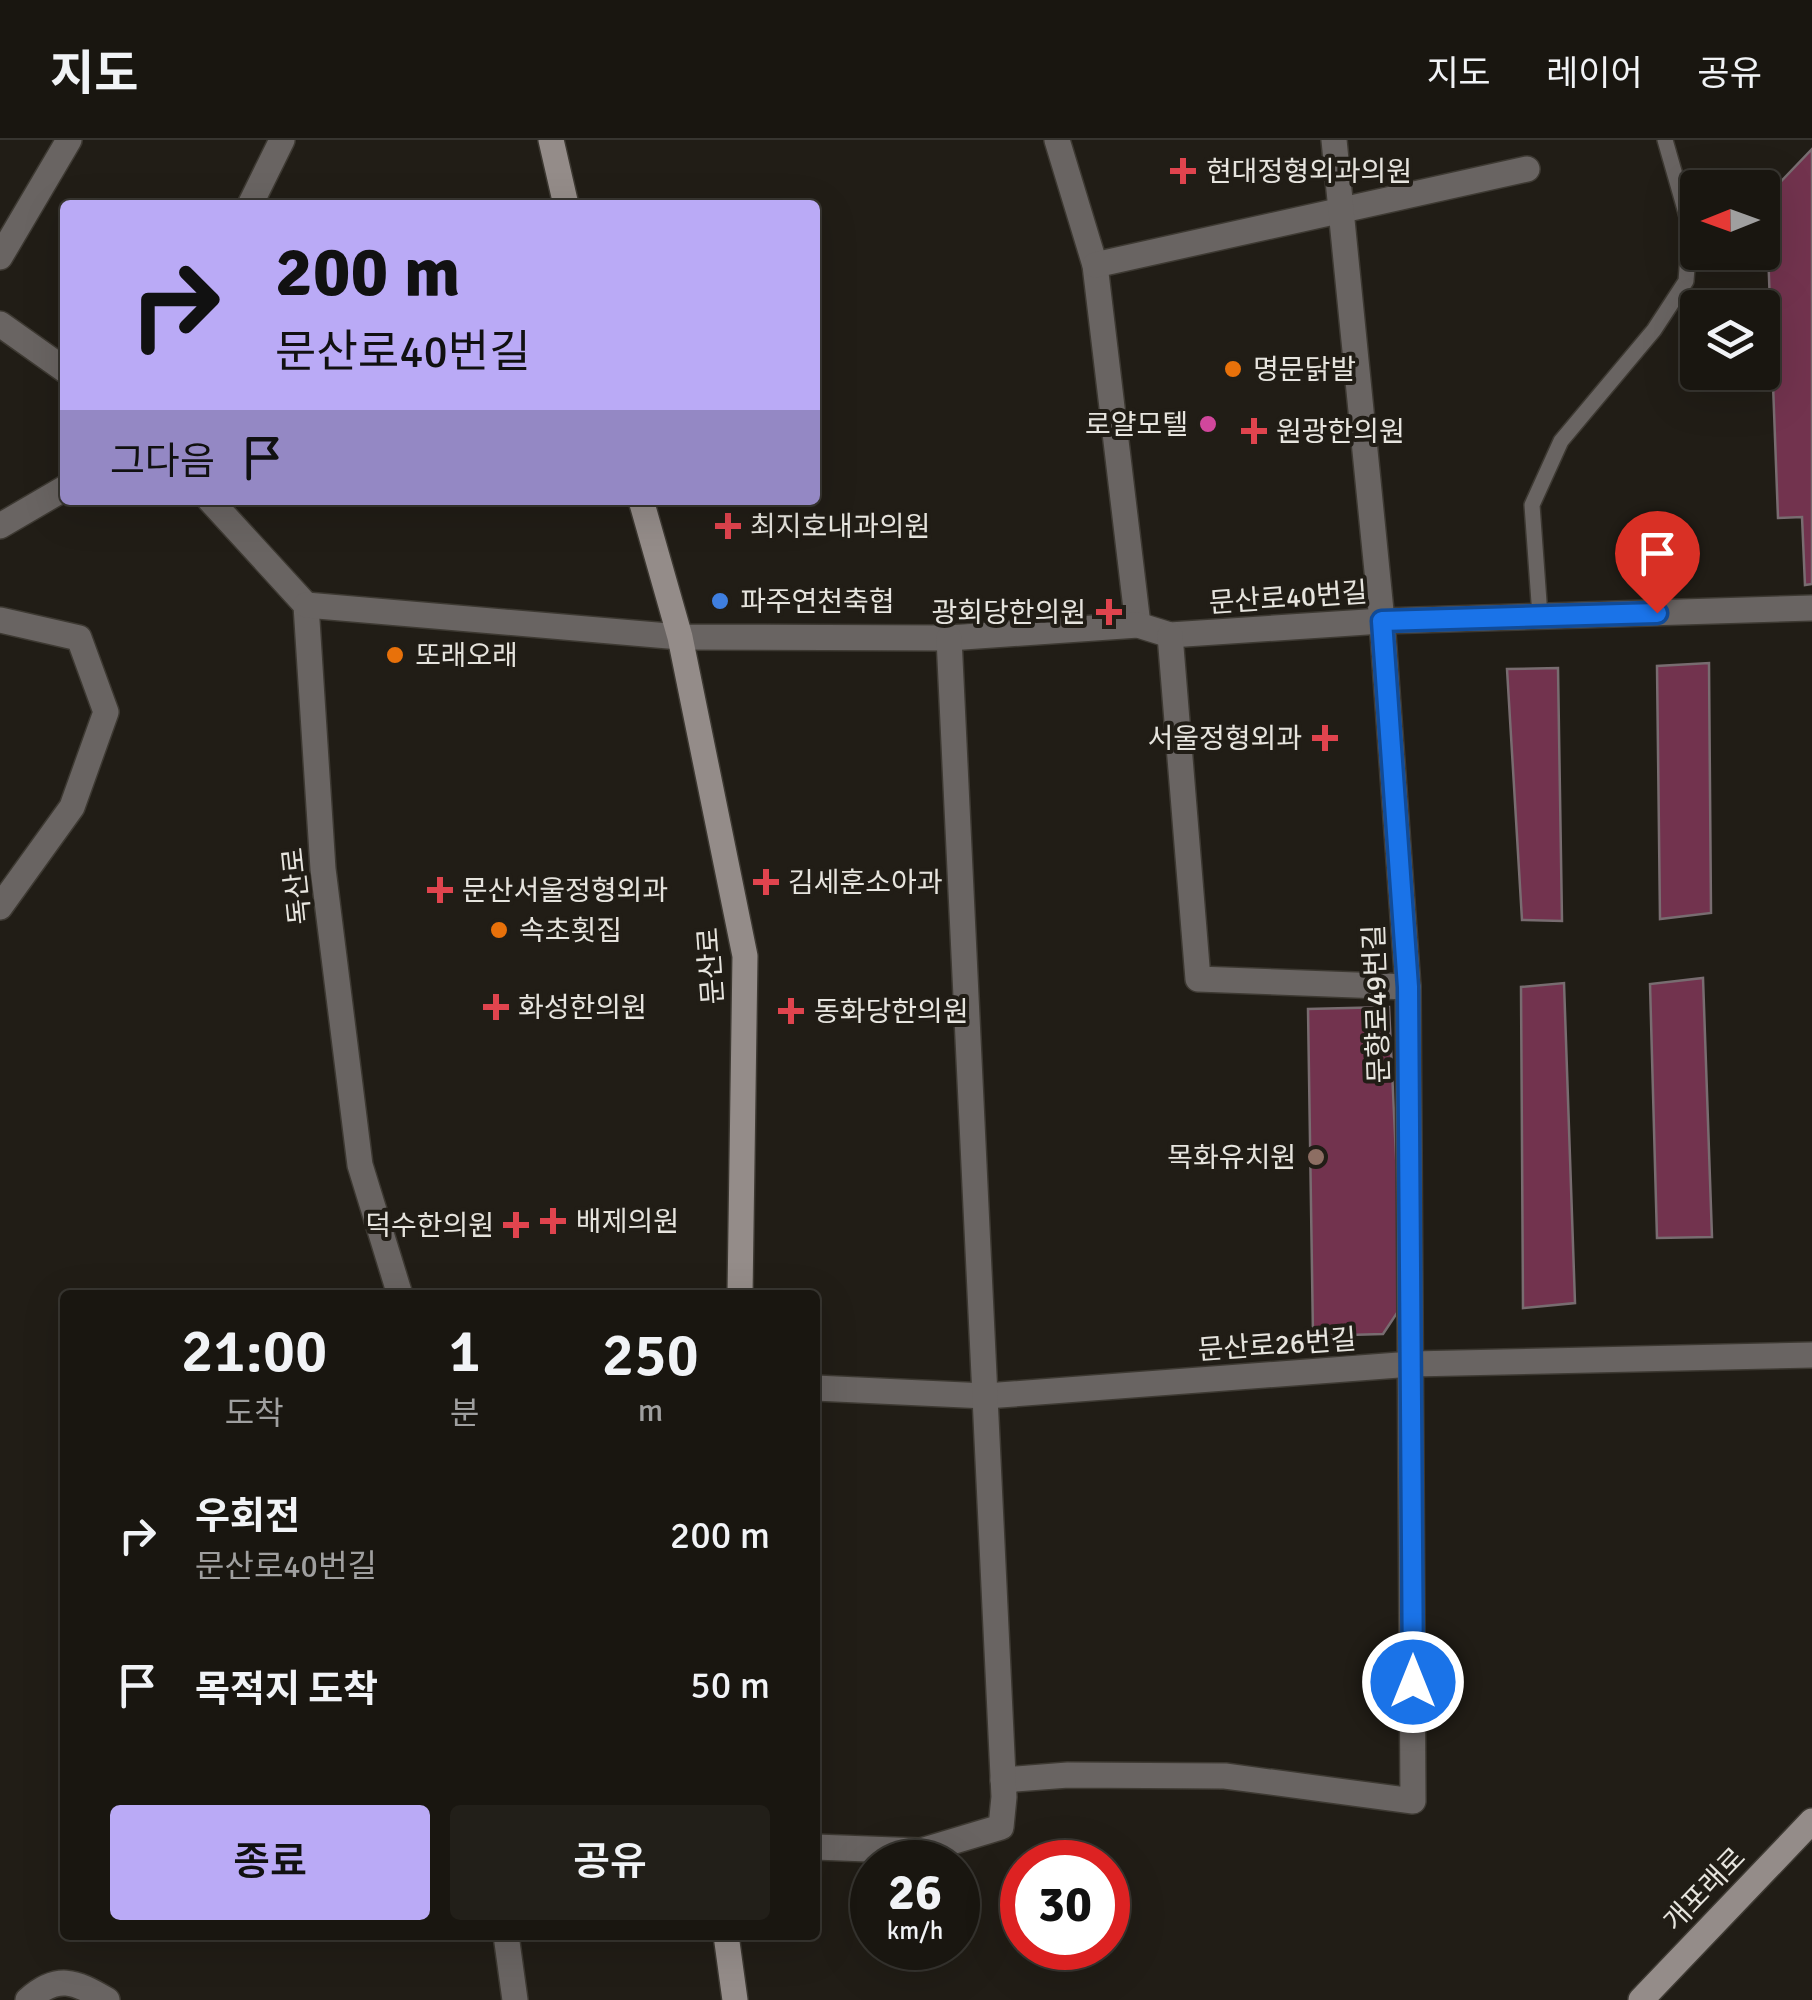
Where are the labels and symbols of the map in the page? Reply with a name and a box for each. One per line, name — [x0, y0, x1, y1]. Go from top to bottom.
place label: 현대정형외과의원 — [1206, 155, 1412, 189]
marker: 현대정형외과의원 — [1170, 158, 1196, 184]
north arrow — [1680, 170, 1780, 270]
place label: 명문닭발 — [1253, 353, 1356, 387]
marker: 명문닭발 — [1222, 358, 1244, 380]
place label: 로얄모텔 — [1085, 408, 1188, 442]
marker: 로얄모텔 — [1197, 413, 1219, 435]
place label: 원광한의원 — [1276, 415, 1405, 449]
marker: 원광한의원 — [1241, 418, 1267, 444]
place label: 최지호내과의원 — [750, 510, 930, 544]
pin — [1615, 511, 1700, 614]
marker: 최지호내과의원 — [715, 513, 741, 539]
street label: 문산로40번길 — [1208, 575, 1369, 621]
place label: 파주연천축협 — [740, 585, 895, 619]
marker: 파주연천축협 — [709, 590, 731, 612]
place label: 광회당한의원 — [931, 596, 1086, 630]
marker: 광회당한의원 — [1096, 599, 1122, 625]
place label: 또래오래 — [415, 639, 518, 673]
marker: 또래오래 — [384, 644, 406, 666]
place label: 서울정형외과 — [1147, 722, 1302, 756]
marker: 서울정형외과 — [1312, 725, 1338, 751]
street label: 독산로 — [276, 846, 318, 926]
place label: 김세훈소아과 — [788, 866, 943, 900]
marker: 김세훈소아과 — [753, 869, 779, 895]
place label: 문산서울정형외과 — [462, 874, 668, 908]
marker: 문산서울정형외과 — [427, 877, 453, 903]
place label: 속초횟집 — [519, 914, 622, 948]
marker: 속초횟집 — [488, 919, 510, 941]
street label: 문향로49번길 — [1357, 924, 1397, 1084]
street label: 문산로 — [691, 926, 731, 1006]
place label: 화성한의원 — [518, 991, 647, 1025]
marker: 화성한의원 — [483, 994, 509, 1020]
place label: 동화당한의원 — [814, 995, 969, 1029]
marker: 동화당한의원 — [778, 998, 804, 1024]
place label: 목화유치원 — [1167, 1141, 1296, 1175]
marker: 목화유치원 — [1305, 1146, 1327, 1168]
place label: 배제의원 — [576, 1205, 679, 1239]
marker: 배제의원 — [540, 1208, 566, 1234]
place label: 덕수한의원 — [365, 1209, 494, 1243]
marker: 덕수한의원 — [503, 1212, 529, 1238]
street label: 문산로26번길 — [1197, 1322, 1358, 1368]
position arrow — [1361, 1630, 1465, 1734]
speed limit sign: 30 — [1000, 1840, 1130, 1970]
street label: 개포래로 — [1657, 1841, 1753, 1939]

